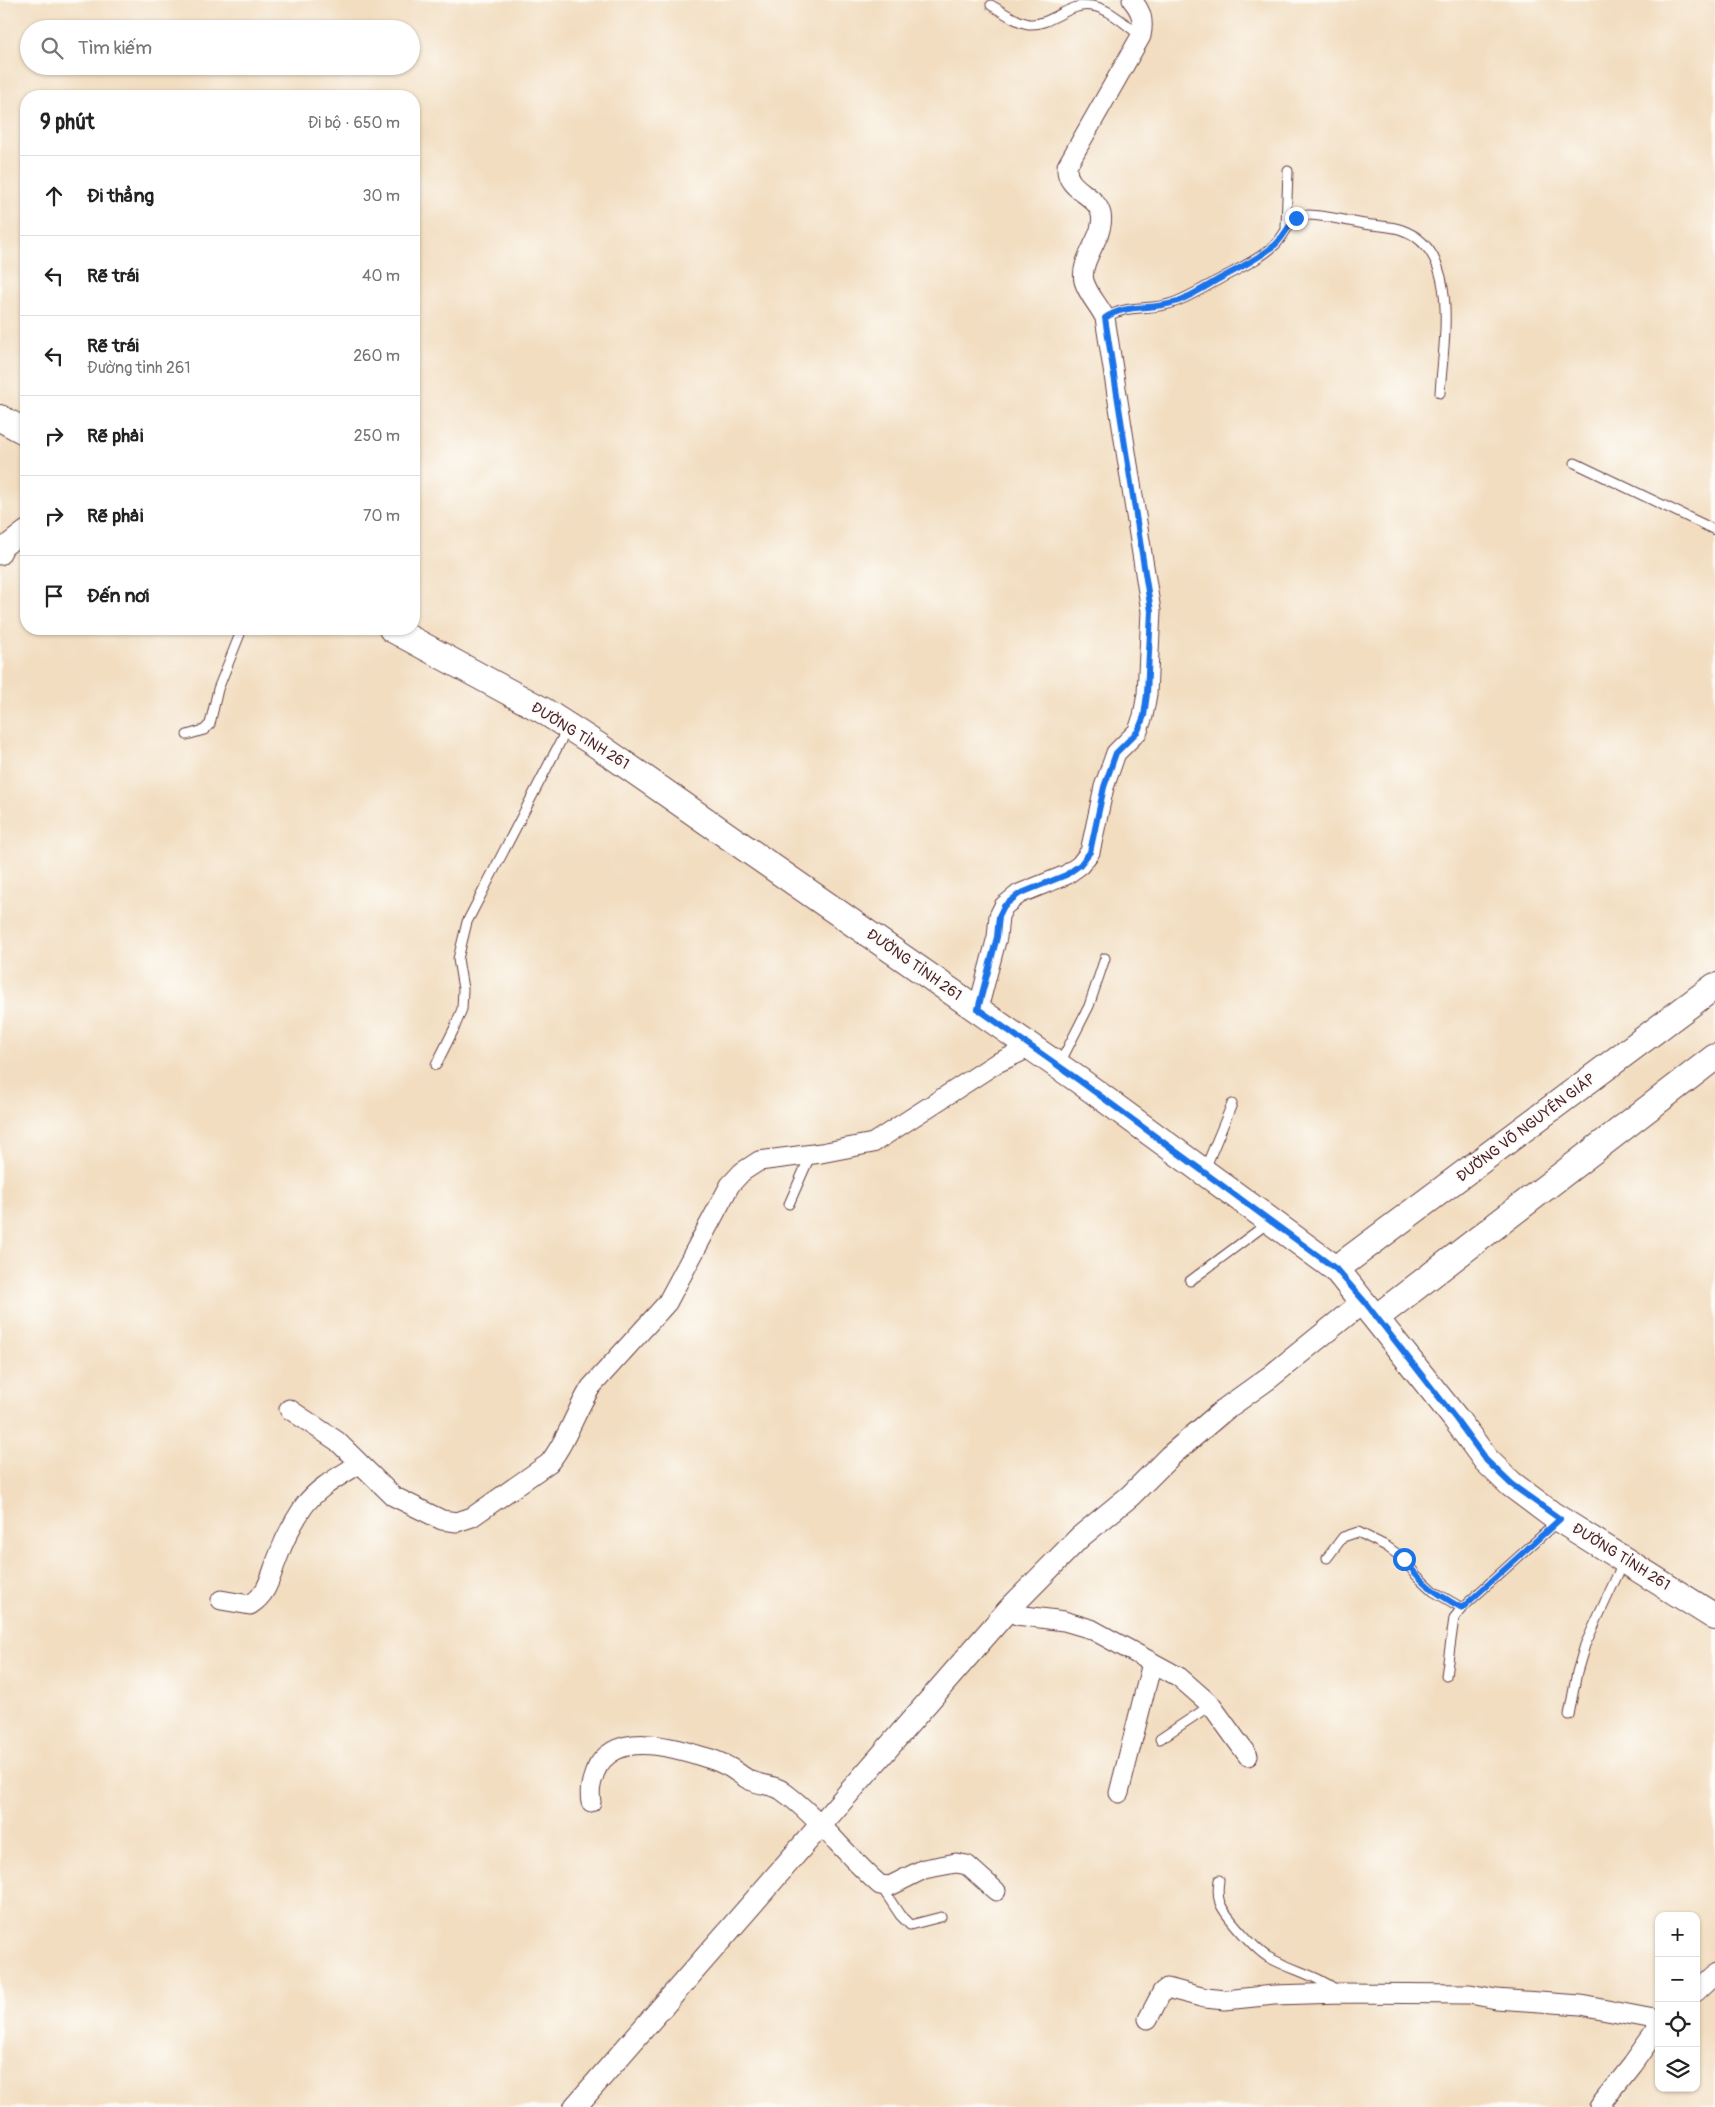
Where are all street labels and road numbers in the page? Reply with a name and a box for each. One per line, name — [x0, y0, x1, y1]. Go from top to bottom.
street label: ĐƯỜNG TỈNH 261 — [527, 698, 633, 774]
street label: ĐƯỜNG TỈNH 261 — [863, 925, 965, 1005]
street label: ĐƯỜNG VÕ NGUYÊN GIÁP — [1453, 1069, 1599, 1187]
street label: ĐƯỜNG TỈNH 261 — [1568, 1519, 1674, 1595]

